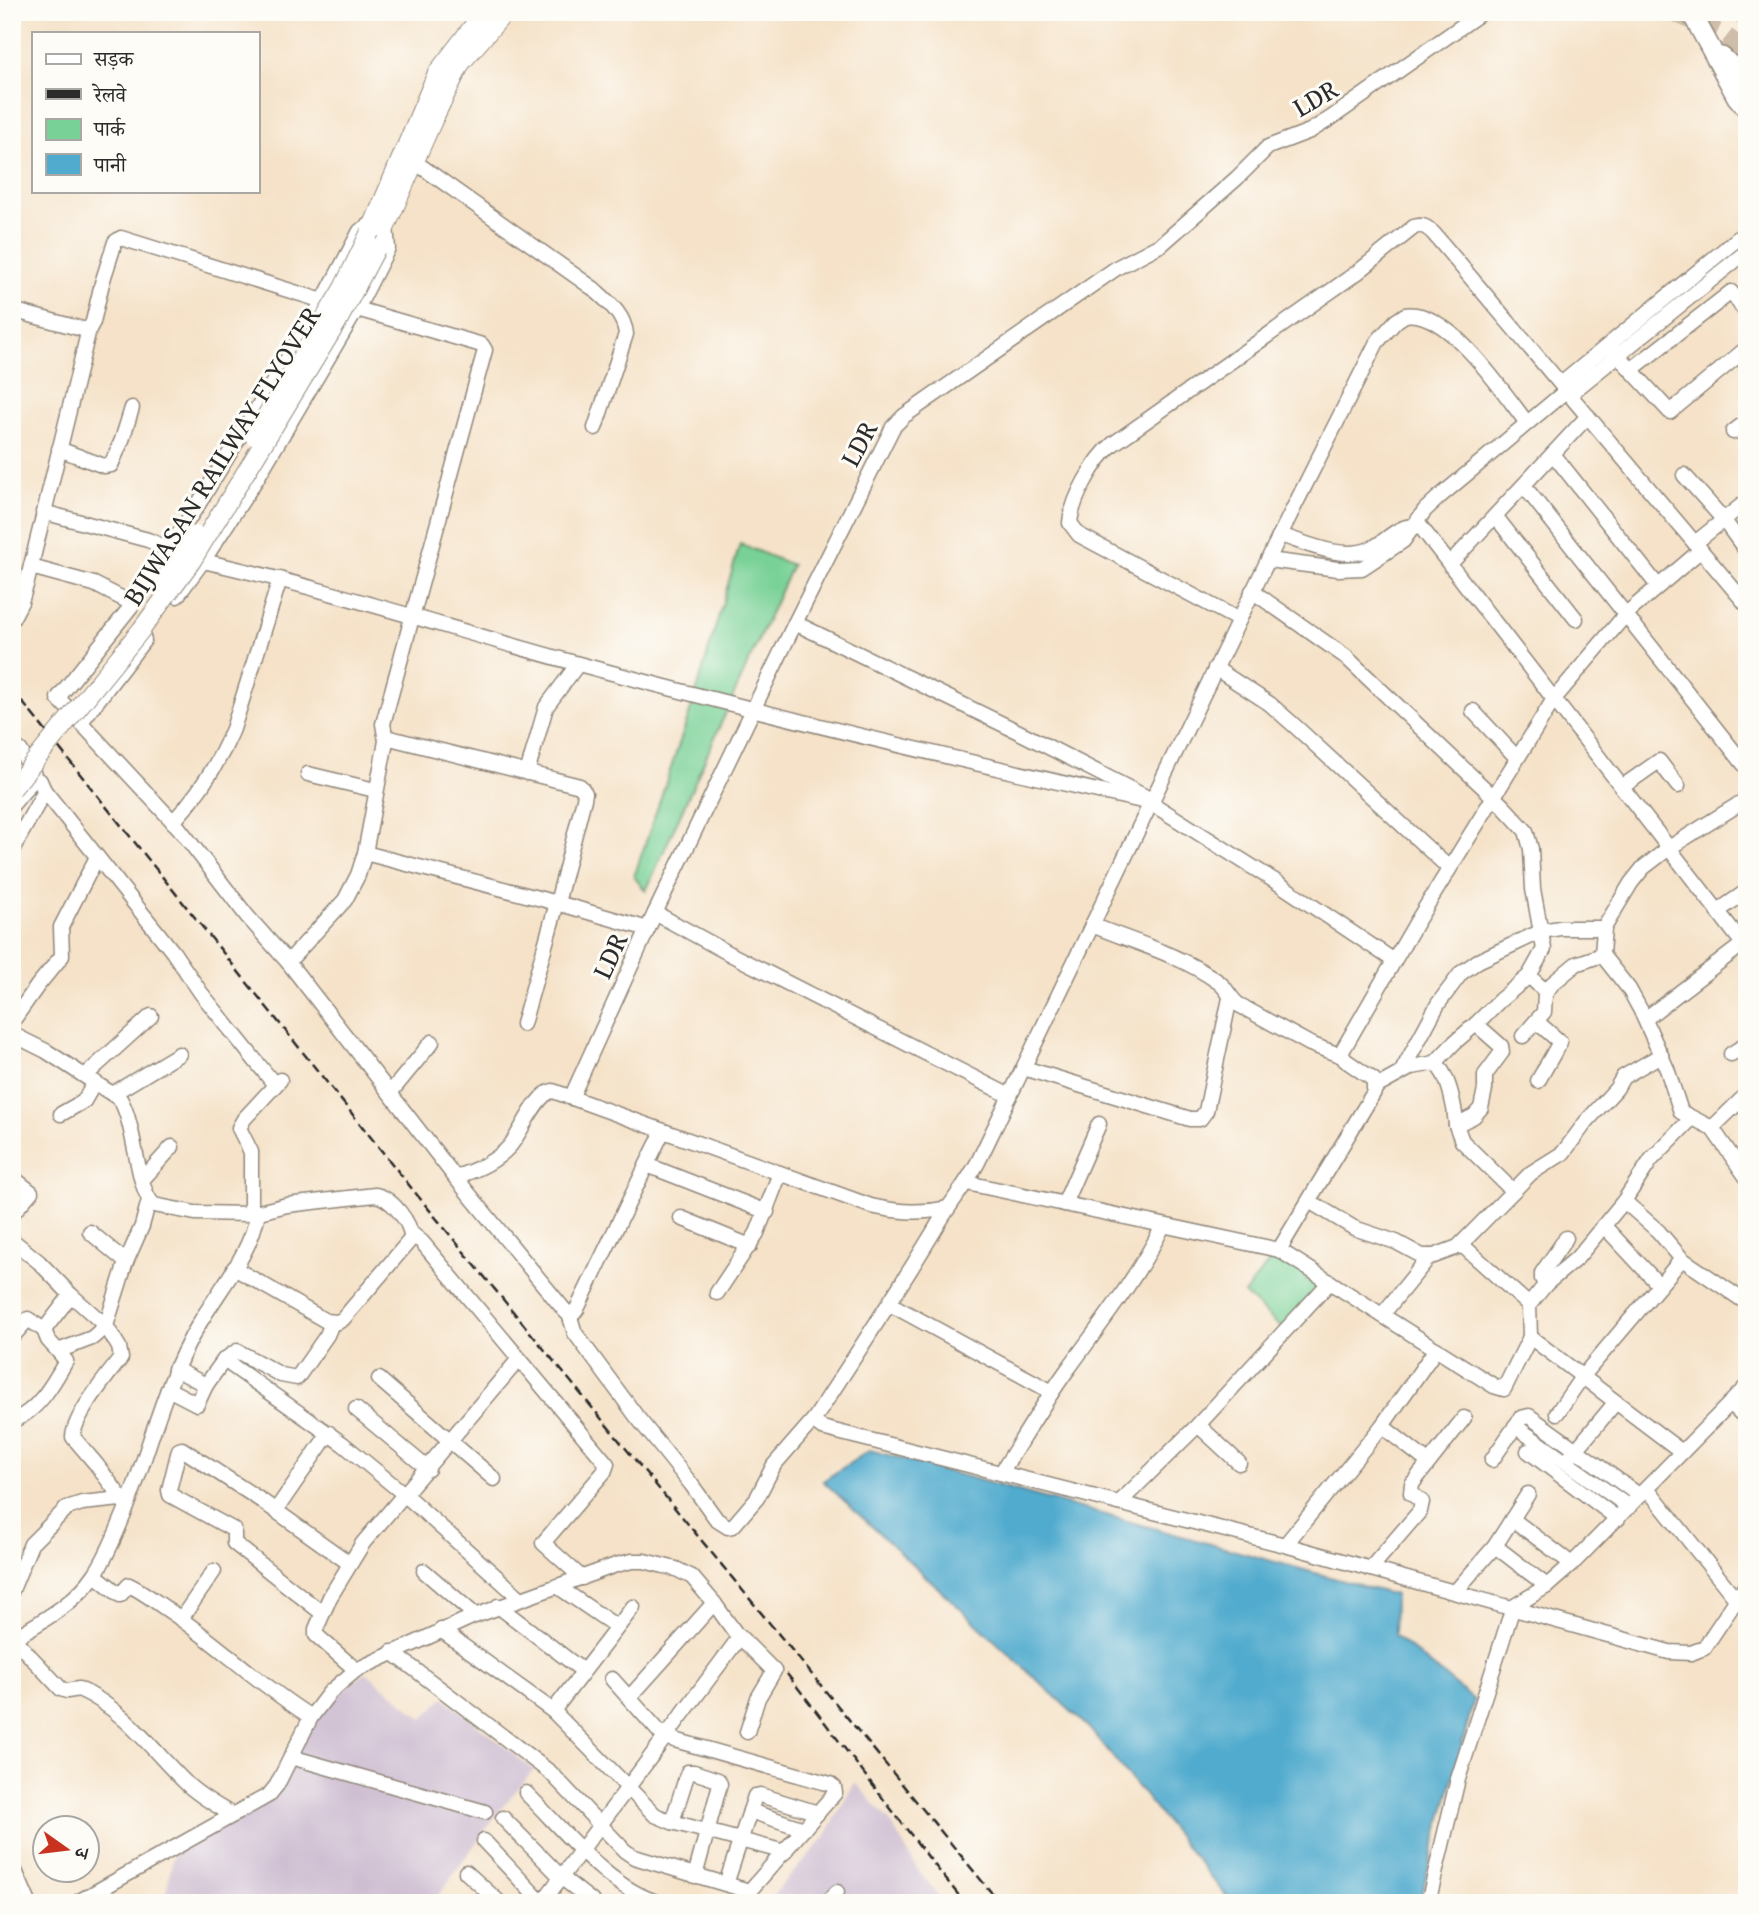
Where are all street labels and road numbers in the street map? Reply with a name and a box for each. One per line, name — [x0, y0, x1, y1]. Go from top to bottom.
street label: LDR — [1284, 67, 1346, 126]
street label: BIJWASAN RAILWAY FLYOVER — [112, 296, 331, 613]
street label: LDR — [829, 412, 887, 473]
street label: LDR — [581, 924, 638, 985]

